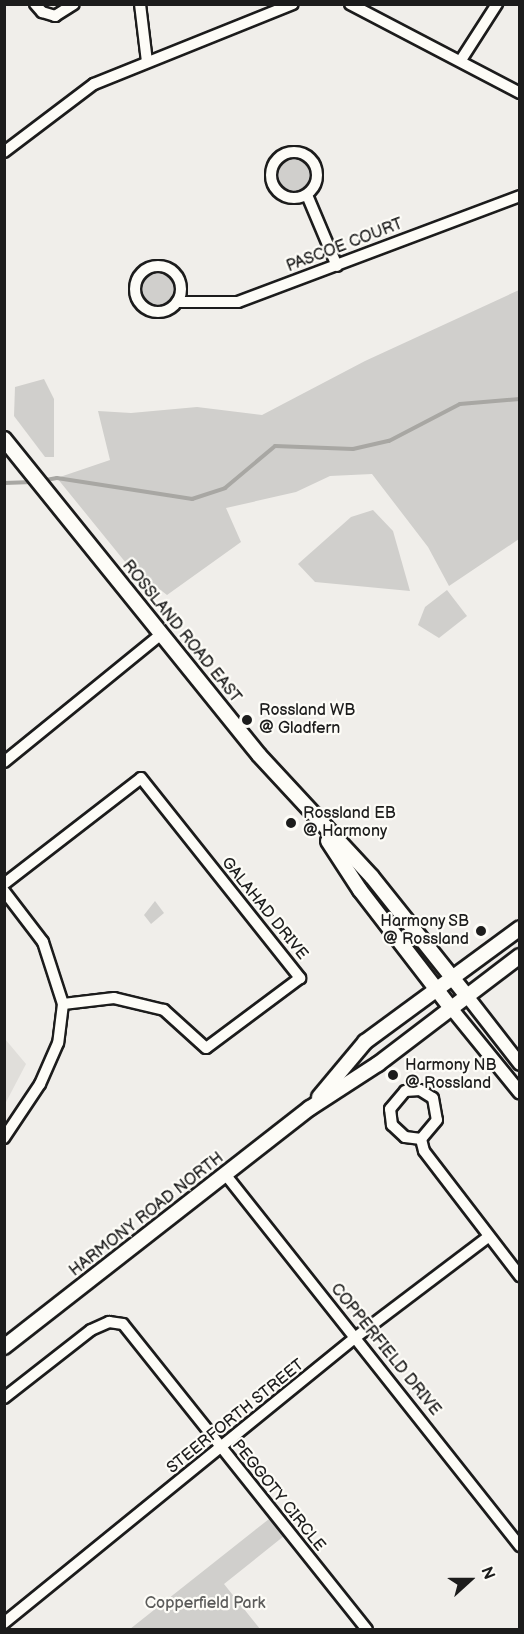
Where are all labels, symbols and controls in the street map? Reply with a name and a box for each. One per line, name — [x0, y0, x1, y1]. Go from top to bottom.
street label: PASCOE COURT — [284, 215, 406, 277]
street label: ROSSLAND ROAD EAST — [118, 557, 244, 707]
place label: Rossland WB @ Gladfern — [259, 701, 356, 739]
marker: Rossland WB @ Gladfern — [240, 713, 254, 727]
place label: Rossland EB @ Harmony — [303, 804, 396, 842]
marker: Rossland EB @ Harmony — [284, 816, 298, 830]
street label: GALAHAD DRIVE — [217, 854, 311, 964]
place label: Harmony SB @ Rossland — [379, 912, 469, 950]
marker: Harmony SB @ Rossland — [474, 924, 488, 938]
place label: Harmony NB @ Rossland — [405, 1056, 497, 1094]
marker: Harmony NB @ Rossland — [386, 1068, 400, 1082]
street label: HARMONY ROAD NORTH — [66, 1149, 228, 1281]
street label: COPPERFIELD DRIVE — [326, 1280, 444, 1420]
street label: STEERFORTH STREET — [163, 1356, 309, 1478]
street label: PEGGOTY CIRCLE — [227, 1436, 329, 1556]
north arrow — [440, 1550, 500, 1610]
text: N — [476, 1564, 498, 1582]
park label: Copperfield Park — [145, 1594, 265, 1614]

